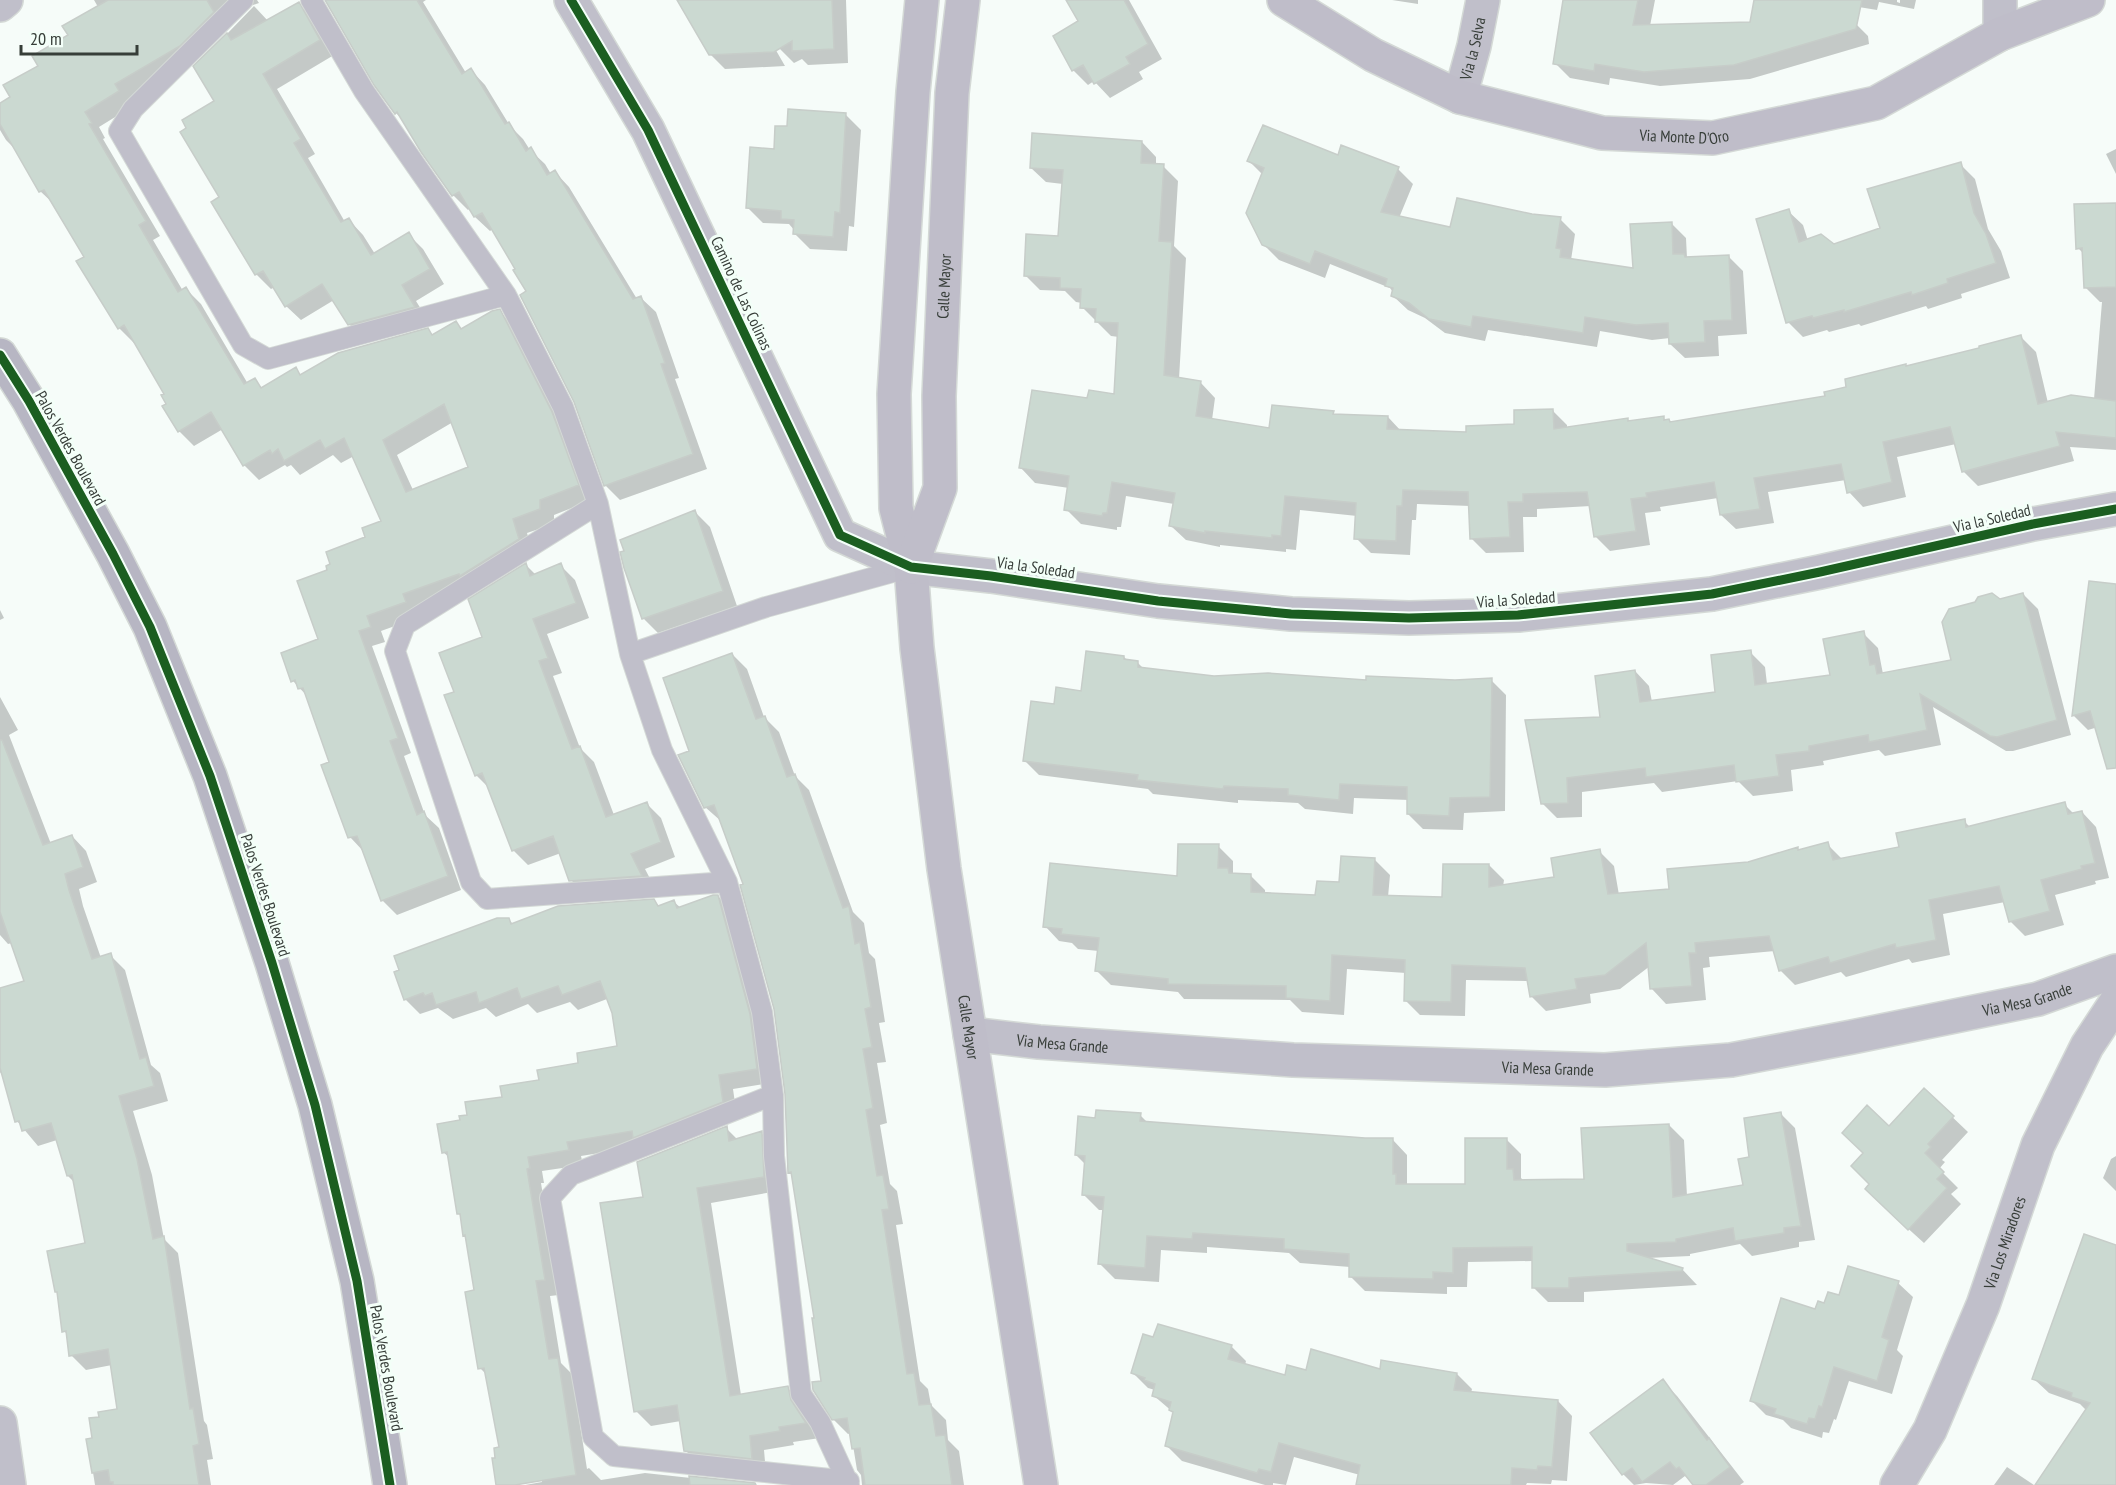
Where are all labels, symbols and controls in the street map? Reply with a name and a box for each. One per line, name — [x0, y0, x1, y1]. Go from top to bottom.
street label: Via la Selva — [1455, 15, 1489, 83]
scale bar — [21, 18, 136, 56]
text: 20 m — [30, 27, 62, 50]
street label: Via Monte D'Oro — [1638, 125, 1731, 149]
street label: Camino de Las Colinas — [707, 233, 777, 353]
street label: Calle Mayor — [932, 253, 955, 319]
street label: Palos Verdes Boulevard — [31, 387, 111, 509]
street label: Via la Soledad — [1951, 499, 2033, 537]
street label: Via la Soledad — [995, 551, 1076, 582]
street label: Via la Soledad — [1475, 586, 1556, 612]
street label: Palos Verdes Boulevard — [237, 831, 295, 959]
street label: Via Mesa Grande — [1979, 978, 2075, 1020]
street label: Calle Mayor — [954, 994, 984, 1062]
street label: Via Mesa Grande — [1015, 1029, 1109, 1057]
street label: Via Mesa Grande — [1500, 1057, 1594, 1080]
street label: Via Los Miradores — [1979, 1193, 2030, 1293]
street label: Palos Verdes Boulevard — [366, 1303, 408, 1433]

